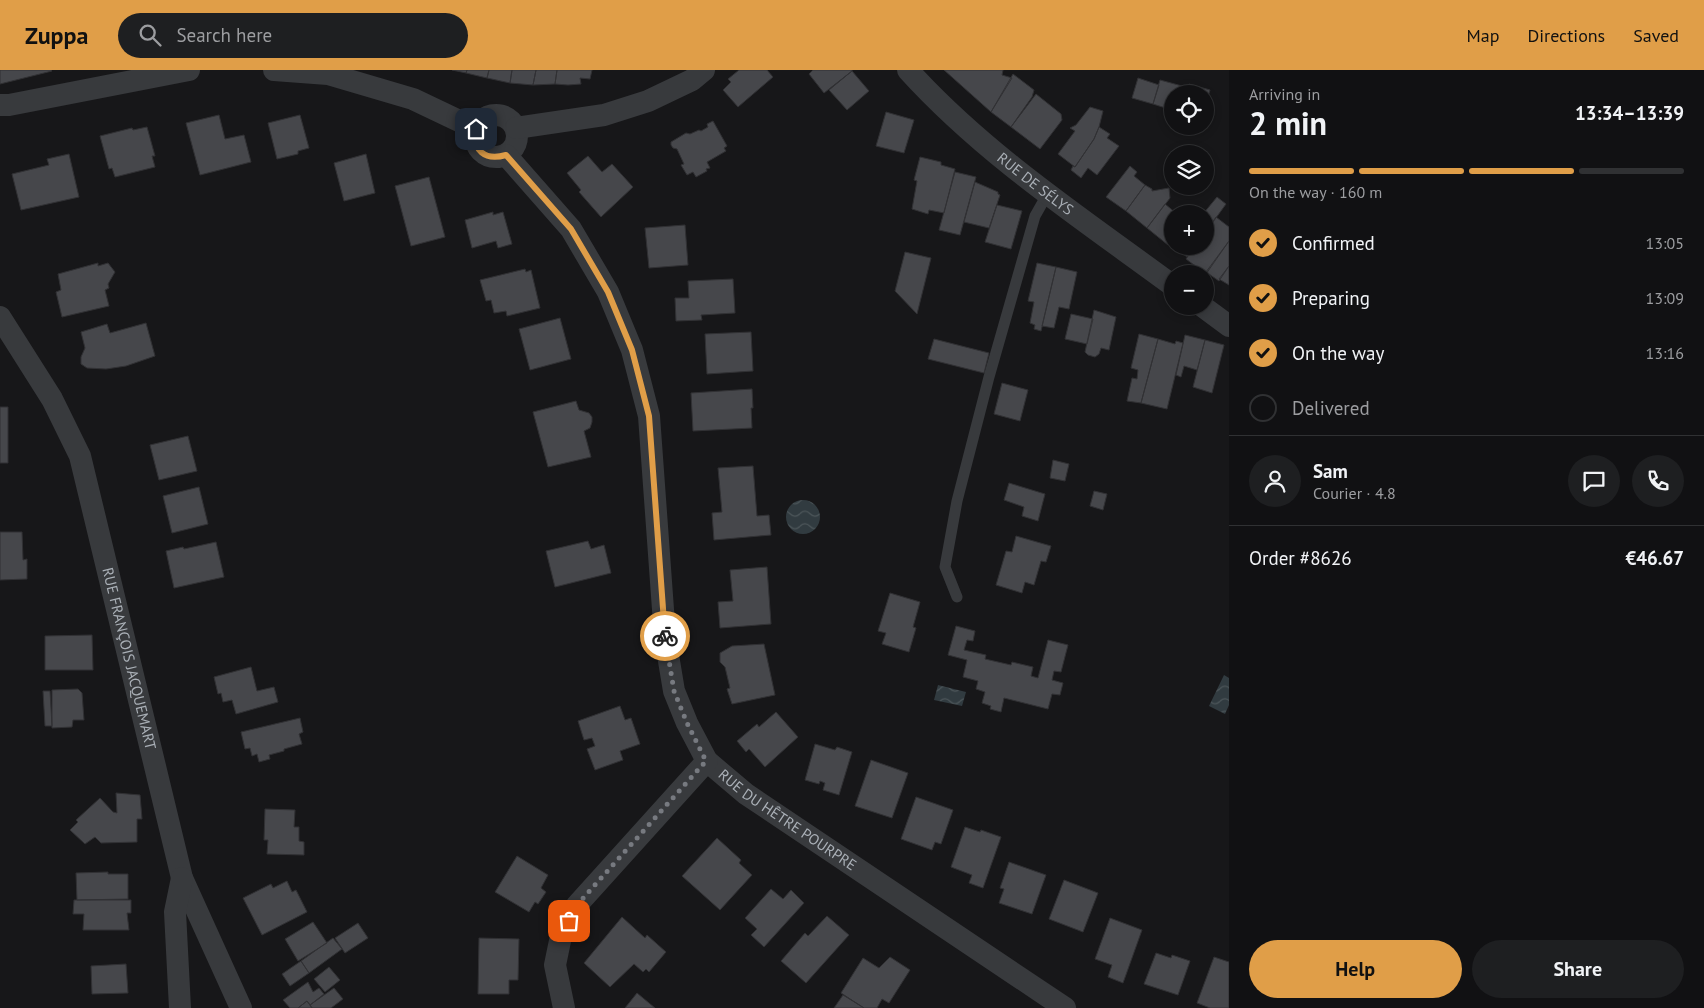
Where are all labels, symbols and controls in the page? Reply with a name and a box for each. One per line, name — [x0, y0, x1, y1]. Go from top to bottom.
search box — [118, 13, 468, 58]
text: Zuppa — [25, 20, 88, 51]
icon: search — [136, 21, 164, 49]
text: Search here — [176, 23, 272, 47]
text: Map — [1467, 24, 1499, 47]
text: Directions — [1527, 24, 1605, 47]
text: Saved — [1633, 24, 1679, 47]
text: Arriving in — [1249, 84, 1320, 104]
map controls — [1164, 85, 1214, 315]
button: locate — [1164, 85, 1214, 135]
text: 13:34–13:39 — [1575, 101, 1684, 125]
text: 2 min — [1249, 102, 1327, 144]
pin — [455, 108, 497, 150]
icon: home — [462, 115, 490, 143]
button: layers — [1164, 145, 1214, 195]
street label: RUE DE SÉLYS — [994, 148, 1077, 219]
text: On the way · 160 m — [1249, 182, 1382, 202]
button: + — [1164, 205, 1214, 255]
icon: check — [1249, 229, 1277, 257]
text: Confirmed — [1292, 231, 1375, 255]
text: 13:05 — [1646, 233, 1684, 253]
button: − — [1164, 265, 1214, 315]
icon: check — [1249, 284, 1277, 312]
text: Preparing — [1292, 286, 1370, 310]
text: 13:09 — [1646, 288, 1684, 308]
icon: check — [1249, 339, 1277, 367]
text: On the way — [1292, 341, 1384, 365]
text: 13:16 — [1646, 343, 1684, 363]
text: Delivered — [1292, 396, 1370, 420]
button: person — [1249, 455, 1301, 507]
button: chat — [1568, 455, 1620, 507]
button: phone — [1632, 455, 1684, 507]
text: Sam — [1313, 459, 1348, 483]
text: Courier · 4.8 — [1313, 483, 1396, 503]
text: Order #8626 — [1249, 546, 1352, 570]
text: €46.67 — [1625, 546, 1684, 570]
street label: RUE FRANÇOIS JACQUEMART — [98, 565, 161, 752]
courier — [640, 611, 690, 661]
icon: bike — [651, 622, 679, 650]
street label: RUE DU HÊTRE POURPRE — [715, 765, 860, 874]
pin — [548, 900, 590, 942]
icon: bag — [555, 907, 583, 935]
button: Help — [1249, 940, 1462, 998]
button: Share — [1472, 940, 1684, 998]

